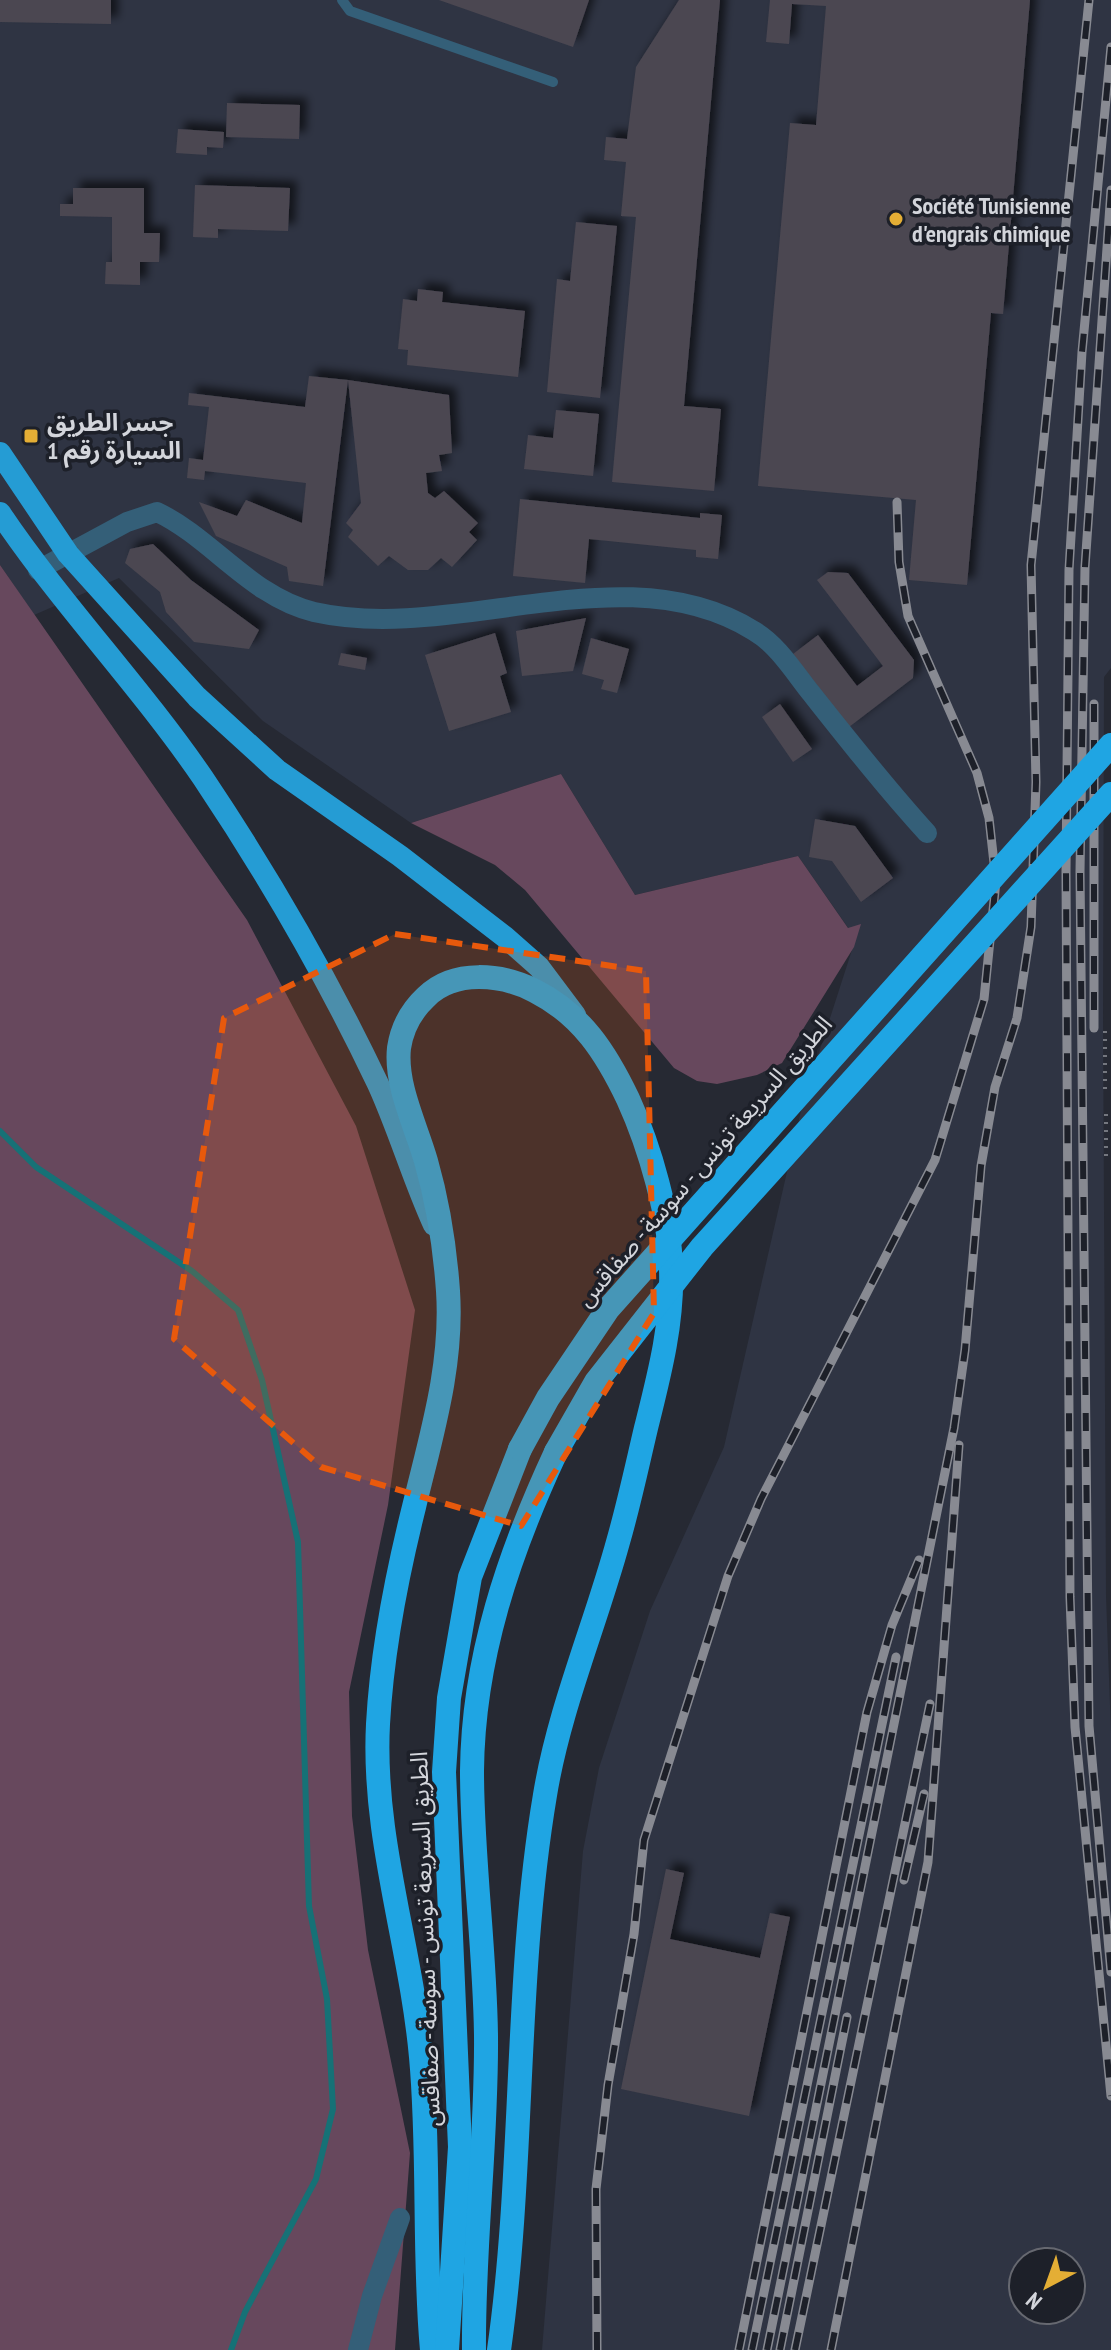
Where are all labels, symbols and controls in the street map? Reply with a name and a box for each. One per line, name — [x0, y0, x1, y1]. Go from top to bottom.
place label: Société Tunisienne d'engrais chimique — [912, 190, 1071, 249]
marker: Société Tunisienne d'engrais chimique — [887, 210, 905, 228]
place label: جسر الطريق السيارة رقم 1 — [47, 407, 181, 468]
marker: جسر الطريق السيارة رقم 1 — [22, 427, 40, 445]
street label: الطريق السريعة تونس - سوسة - صفاقس — [569, 1009, 839, 1313]
street label: الطريق السريعة تونس - سوسة - صفاقس — [403, 1751, 447, 2127]
north arrow — [1007, 2246, 1087, 2326]
text: N — [1020, 2287, 1048, 2316]

